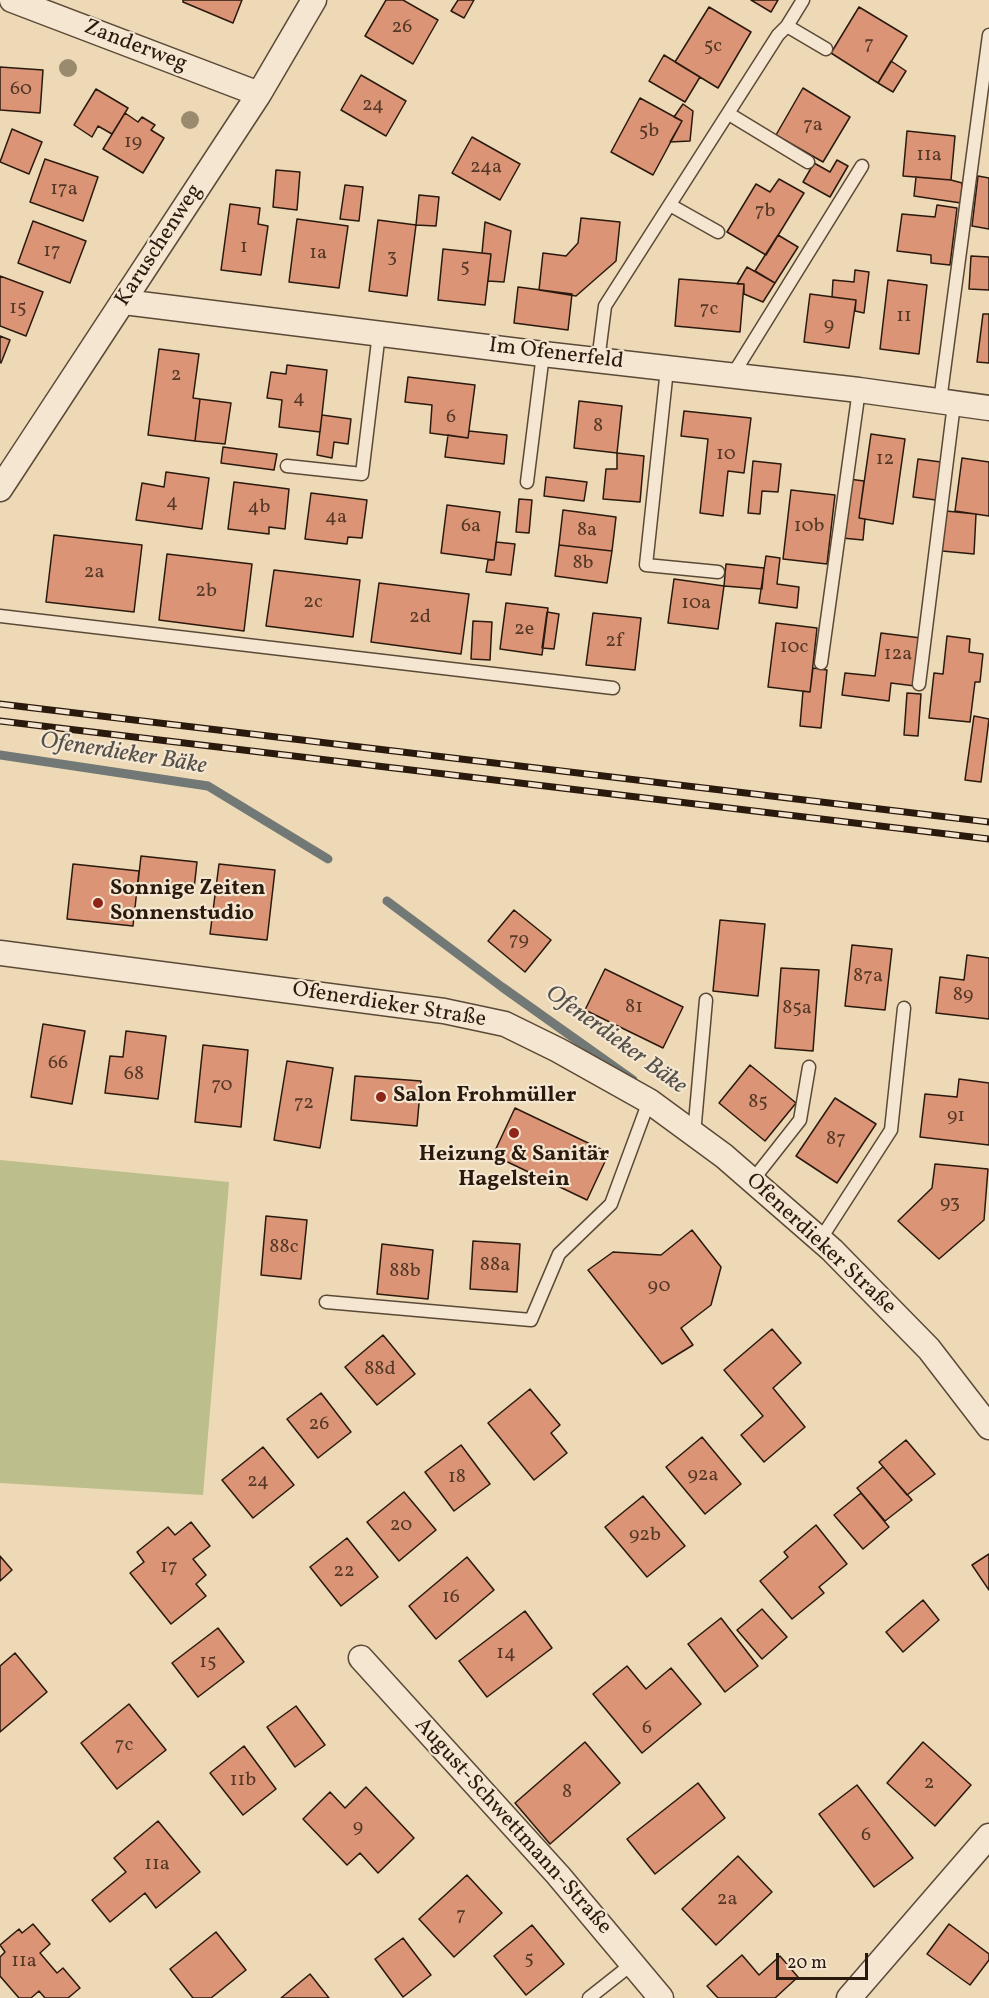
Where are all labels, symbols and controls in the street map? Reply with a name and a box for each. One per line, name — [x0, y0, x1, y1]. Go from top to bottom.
street label: Zanderweg — [80, 15, 190, 79]
house number: 26 — [392, 16, 412, 40]
house number: 7 — [864, 33, 874, 57]
house number: 5c — [704, 35, 722, 59]
house number: 60 — [10, 78, 32, 102]
house number: 24 — [362, 94, 384, 118]
house number: 7a — [803, 114, 823, 138]
house number: 5b — [639, 120, 659, 144]
house number: 19 — [124, 131, 142, 155]
house number: 11a — [916, 144, 942, 168]
house number: 24a — [470, 156, 502, 180]
house number: 17a — [50, 178, 78, 202]
street label: Karuschenweg — [111, 180, 209, 312]
house number: 7b — [755, 200, 775, 224]
house number: 1 — [240, 236, 248, 260]
house number: 17 — [43, 240, 61, 264]
house number: 1a — [309, 242, 327, 266]
house number: 3 — [387, 246, 397, 270]
house number: 5 — [460, 256, 470, 280]
house number: 15 — [9, 297, 27, 321]
house number: 7c — [700, 298, 718, 322]
house number: 11 — [896, 305, 912, 329]
house number: 9 — [824, 314, 834, 338]
street label: Im Ofenerfeld — [487, 334, 625, 376]
house number: 2 — [171, 364, 181, 388]
house number: 4 — [293, 387, 305, 411]
house number: 6 — [446, 406, 456, 430]
house number: 8 — [593, 415, 603, 439]
house number: 10 — [716, 443, 736, 467]
house number: 12 — [876, 448, 894, 472]
house number: 4 — [166, 491, 178, 515]
house number: 4b — [248, 496, 270, 520]
house number: 4a — [325, 506, 347, 530]
house number: 6a — [461, 515, 481, 539]
house number: 10b — [794, 515, 824, 539]
house number: 8a — [577, 519, 597, 543]
house number: 8b — [572, 552, 594, 576]
house number: 2a — [84, 561, 104, 585]
house number: 2b — [195, 580, 217, 604]
house number: 2c — [303, 591, 323, 615]
house number: 10a — [681, 592, 711, 616]
house number: 2d — [409, 606, 431, 630]
house number: 2e — [514, 618, 534, 642]
house number: 2f — [605, 630, 623, 654]
house number: 10c — [780, 636, 808, 660]
house number: 12a — [884, 643, 912, 667]
water label: Ofenerdieker Bäke — [38, 728, 208, 782]
place label: Sonnige Zeiten Sonnenstudio — [110, 877, 265, 928]
marker: Sonnige Zeiten Sonnenstudio — [91, 896, 105, 910]
house number: 79 — [509, 929, 529, 953]
house number: 87a — [853, 965, 883, 989]
street label: Ofenerdieker Straße — [290, 978, 488, 1034]
water label: Ofenerdieker Bäke — [539, 980, 691, 1102]
house number: 89 — [953, 984, 973, 1008]
house number: 81 — [625, 996, 643, 1020]
house number: 85a — [782, 997, 812, 1021]
house number: 66 — [48, 1052, 68, 1076]
house number: 68 — [124, 1063, 144, 1087]
house number: 70 — [212, 1074, 232, 1098]
place label: Salon Frohmüller — [393, 1084, 576, 1110]
marker: Salon Frohmüller — [374, 1090, 388, 1104]
house number: 85 — [748, 1091, 768, 1115]
house number: 72 — [294, 1092, 314, 1116]
house number: 91 — [947, 1105, 965, 1129]
marker: Heizung & Sanitär Hagelstein — [507, 1126, 521, 1140]
house number: 87 — [826, 1128, 846, 1152]
place label: Heizung & Sanitär Hagelstein — [419, 1143, 609, 1194]
street label: Ofenerdieker Straße — [739, 1169, 901, 1321]
house number: 93 — [940, 1192, 960, 1216]
house number: 88c — [269, 1236, 299, 1260]
house number: 88a — [480, 1254, 510, 1278]
house number: 88b — [389, 1260, 421, 1284]
house number: 90 — [648, 1275, 670, 1299]
house number: 88d — [364, 1358, 396, 1382]
house number: 26 — [309, 1413, 329, 1437]
house number: 92a — [687, 1464, 719, 1488]
house number: 18 — [448, 1466, 466, 1490]
house number: 24 — [247, 1470, 269, 1494]
house number: 20 — [390, 1514, 412, 1538]
house number: 92b — [629, 1524, 661, 1548]
house number: 17 — [160, 1556, 178, 1580]
house number: 22 — [333, 1560, 355, 1584]
house number: 16 — [442, 1586, 460, 1610]
house number: 14 — [496, 1642, 516, 1666]
house number: 15 — [199, 1651, 217, 1675]
street label: August-Schwettmann-Straße — [408, 1713, 616, 1941]
house number: 6 — [642, 1717, 652, 1741]
house number: 7c — [115, 1734, 133, 1758]
house number: 11b — [230, 1769, 256, 1793]
house number: 2 — [924, 1772, 934, 1796]
house number: 8 — [562, 1781, 572, 1805]
house number: 9 — [353, 1816, 363, 1840]
house number: 6 — [861, 1824, 871, 1848]
house number: 11a — [144, 1853, 170, 1877]
house number: 2a — [717, 1888, 737, 1912]
house number: 7 — [456, 1904, 466, 1928]
scale bar — [779, 1941, 870, 1979]
house number: 5 — [524, 1948, 534, 1972]
house number: 11a — [11, 1950, 37, 1974]
text: 20 m — [787, 1951, 827, 1976]

